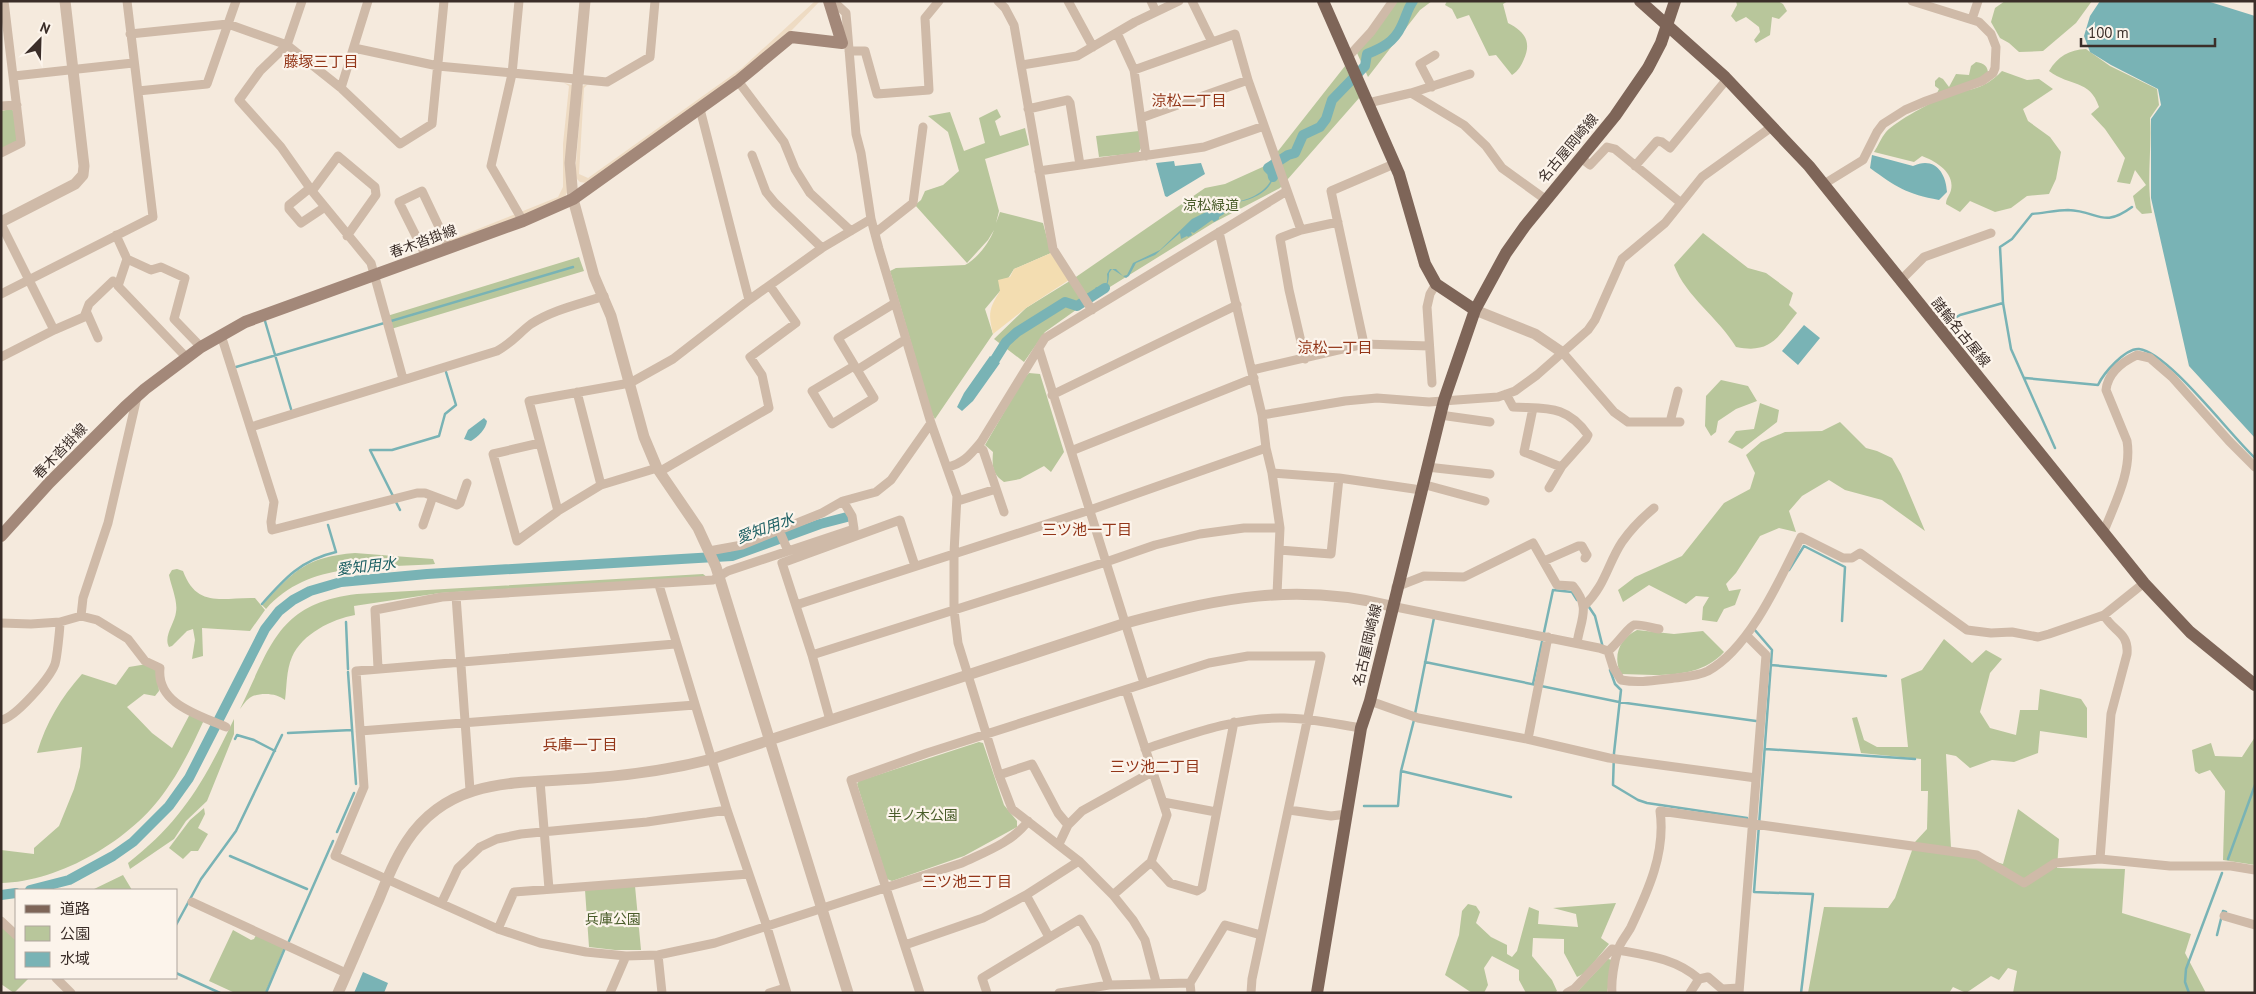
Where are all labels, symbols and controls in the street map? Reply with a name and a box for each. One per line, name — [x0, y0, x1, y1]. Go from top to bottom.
north arrow — [15, 15, 65, 65]
scale bar — [2081, 15, 2215, 47]
text: N — [37, 18, 53, 38]
text: 100 m — [2088, 23, 2129, 42]
district label: 藤塚三丁目 — [283, 52, 359, 71]
district label: 涼松二丁目 — [1151, 91, 1227, 110]
street label: 名古屋岡崎線 — [1534, 110, 1602, 186]
park label: 涼松緑道 — [1183, 196, 1239, 214]
street label: 春木沓掛線 — [387, 221, 459, 261]
street label: 諸輪名古屋線 — [1928, 294, 1994, 370]
district label: 涼松一丁目 — [1297, 338, 1373, 357]
street label: 春木沓掛線 — [29, 420, 91, 482]
water label: 愛知用水 — [734, 508, 798, 547]
district label: 三ツ池一丁目 — [1042, 520, 1132, 539]
water label: 愛知用水 — [335, 553, 399, 579]
street label: 名古屋岡崎線 — [1349, 602, 1385, 688]
district label: 兵庫一丁目 — [542, 735, 618, 754]
district label: 三ツ池二丁目 — [1110, 757, 1200, 776]
park label: 半ノ木公園 — [888, 806, 958, 824]
district label: 三ツ池三丁目 — [922, 872, 1012, 891]
legend — [15, 889, 178, 979]
text: 道路 — [60, 899, 90, 918]
park label: 兵庫公園 — [585, 910, 641, 928]
text: 公園 — [60, 924, 90, 943]
text: 水域 — [60, 949, 90, 968]

